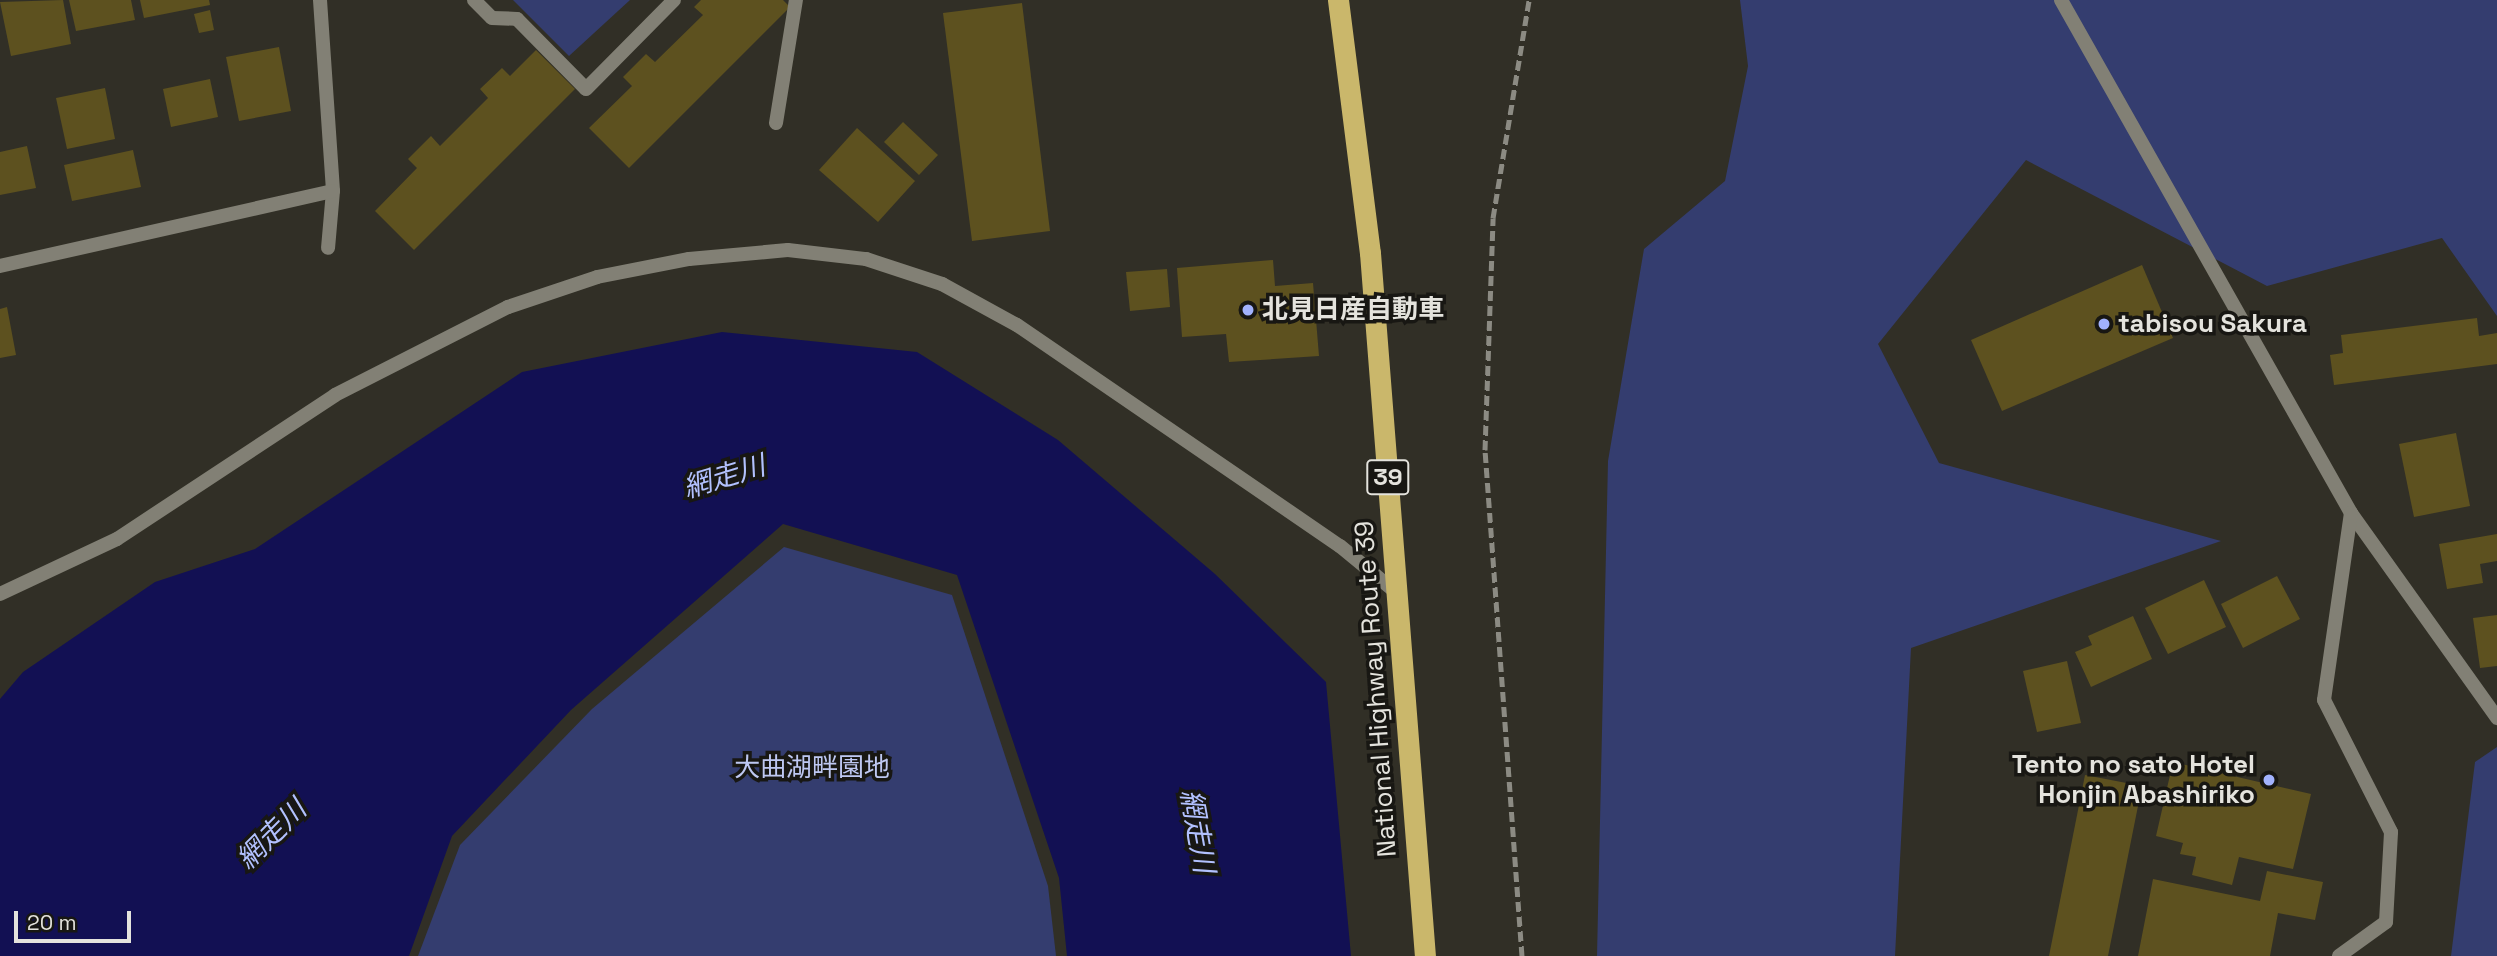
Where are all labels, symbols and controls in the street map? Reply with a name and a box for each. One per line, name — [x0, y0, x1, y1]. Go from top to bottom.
place label: 北見日産自動車 — [1262, 294, 1444, 326]
marker: 北見日産自動車 — [1240, 302, 1256, 318]
place label: tabisou Sakura — [2118, 308, 2307, 340]
marker: tabisou Sakura — [2096, 316, 2112, 332]
water label: 網走川 — [679, 448, 769, 504]
road number: 39 — [1365, 456, 1411, 498]
street label: National Highway Route 39 — [1349, 520, 1403, 858]
place label: Tento no sato Hotel Honjin Abashiriko — [2012, 749, 2255, 810]
park label: 大曲湖畔園地 — [734, 752, 890, 784]
marker: Tento no sato Hotel Honjin Abashiriko — [2261, 772, 2277, 788]
water label: 網走川 — [1174, 787, 1222, 875]
water label: 網走川 — [229, 792, 313, 876]
scale bar — [18, 897, 135, 941]
text: 20 m — [27, 909, 77, 936]

